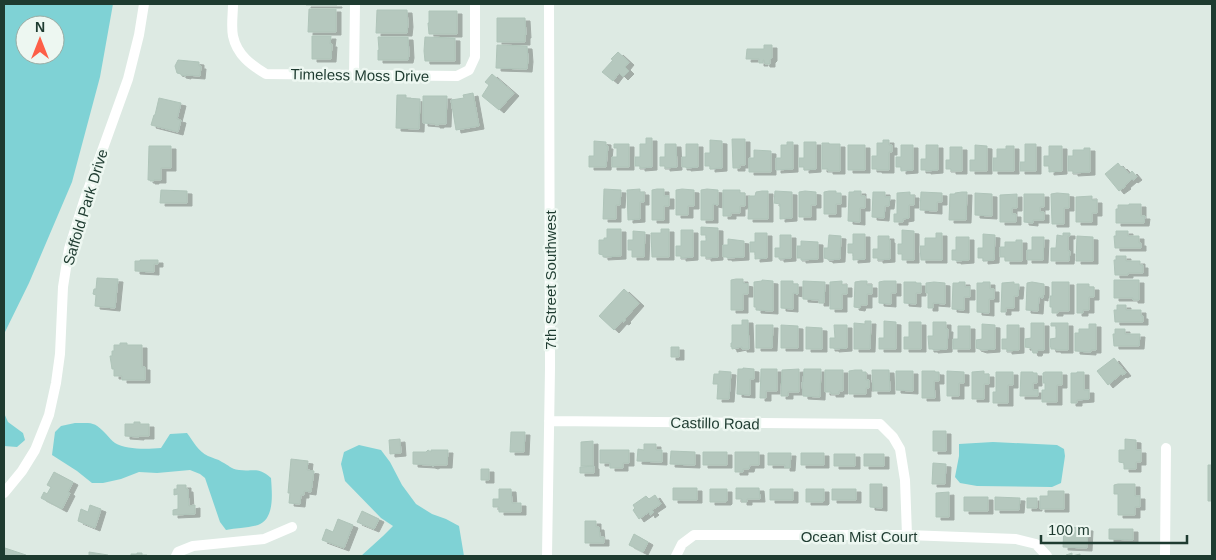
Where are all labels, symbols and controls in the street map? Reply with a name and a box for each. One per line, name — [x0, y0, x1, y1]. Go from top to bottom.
north arrow — [15, 15, 65, 65]
text: N — [35, 19, 45, 35]
street label: Timeless Moss Drive — [291, 65, 429, 85]
street label: Saffold Park Drive — [59, 147, 111, 267]
street label: 7th Street Southwest — [542, 210, 559, 350]
street label: Castillo Road — [670, 414, 760, 432]
scale bar — [1041, 512, 1187, 544]
text: 100 m — [1048, 521, 1090, 538]
street label: Ocean Mist Court — [801, 528, 918, 545]

